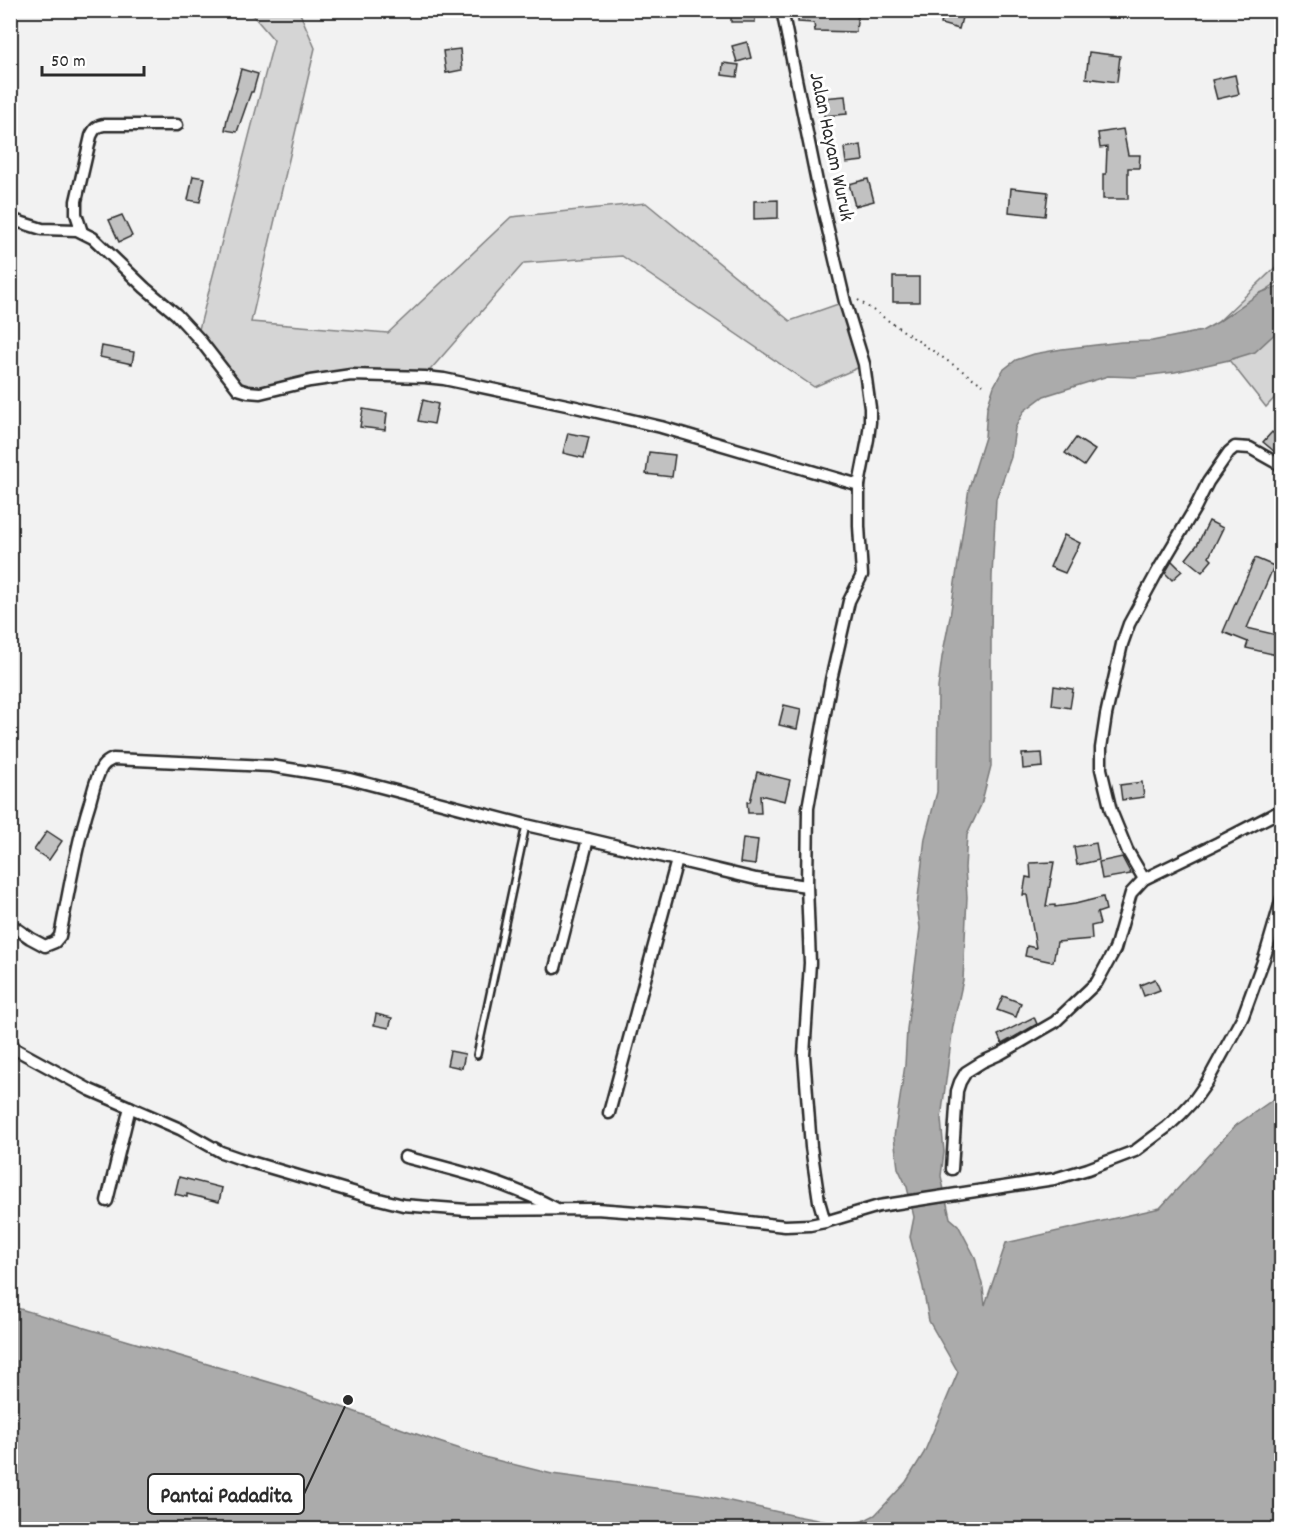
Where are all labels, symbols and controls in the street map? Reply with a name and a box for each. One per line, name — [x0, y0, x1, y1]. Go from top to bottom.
scale bar — [42, 39, 144, 77]
text: 50 m — [51, 50, 86, 75]
street label: Jalan Hayam Wuruk — [800, 70, 860, 224]
callout: Pantai Padadita — [148, 1474, 304, 1514]
text: Pantai Padadita — [160, 1482, 293, 1513]

